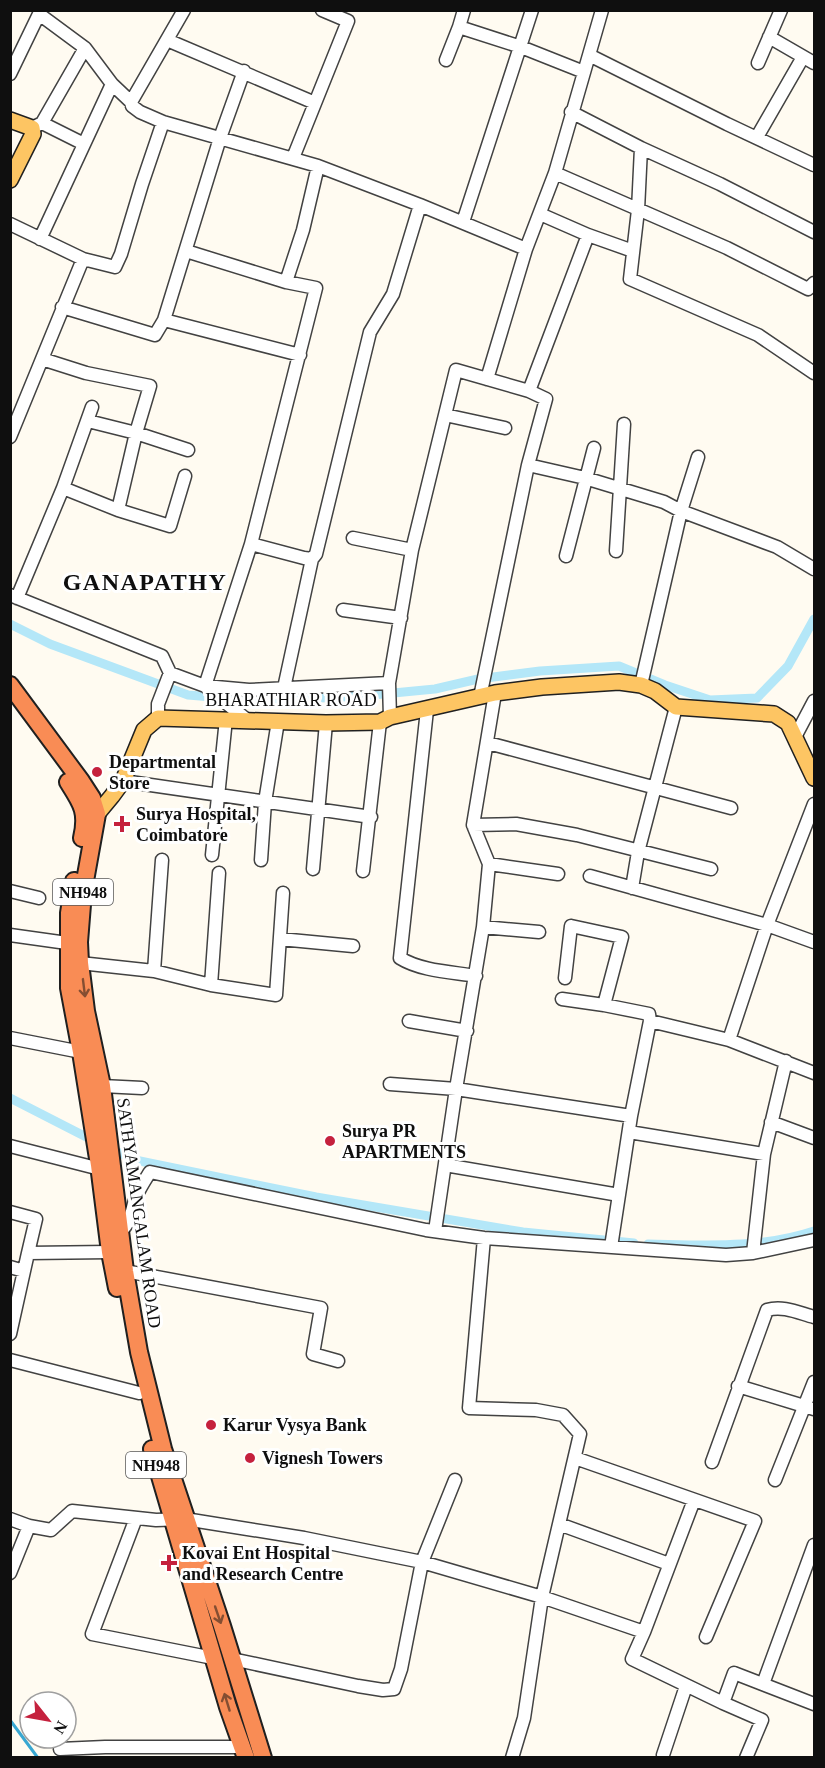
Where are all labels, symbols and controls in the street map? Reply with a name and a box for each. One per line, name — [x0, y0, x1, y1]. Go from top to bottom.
district label: GANAPATHY — [63, 569, 227, 595]
street label: BHARATHIAR ROAD — [205, 690, 377, 710]
place label: Departmental Store — [109, 752, 216, 793]
marker: Departmental Store — [90, 765, 104, 779]
place label: Surya Hospital, Coimbatore — [136, 804, 256, 845]
marker: Surya Hospital, Coimbatore — [113, 815, 131, 833]
road number: NH948 — [53, 879, 113, 905]
one-way arrow — [78, 977, 89, 997]
street label: SATHYAMANGALAM ROAD — [113, 1096, 165, 1330]
place label: Surya PR APARTMENTS — [342, 1121, 466, 1162]
marker: Surya PR APARTMENTS — [323, 1134, 337, 1148]
place label: Karur Vysya Bank — [223, 1415, 367, 1435]
marker: Karur Vysya Bank — [204, 1418, 218, 1432]
place label: Vignesh Towers — [262, 1448, 383, 1468]
marker: Vignesh Towers — [243, 1451, 257, 1465]
road number: NH948 — [126, 1452, 186, 1478]
place label: Kovai Ent Hospital and Research Centre — [182, 1543, 343, 1584]
marker: Kovai Ent Hospital and Research Centre — [160, 1554, 178, 1572]
one-way arrow — [213, 1605, 224, 1624]
north arrow — [18, 1690, 78, 1750]
one-way arrow — [221, 1693, 232, 1712]
text: N — [50, 1718, 71, 1737]

